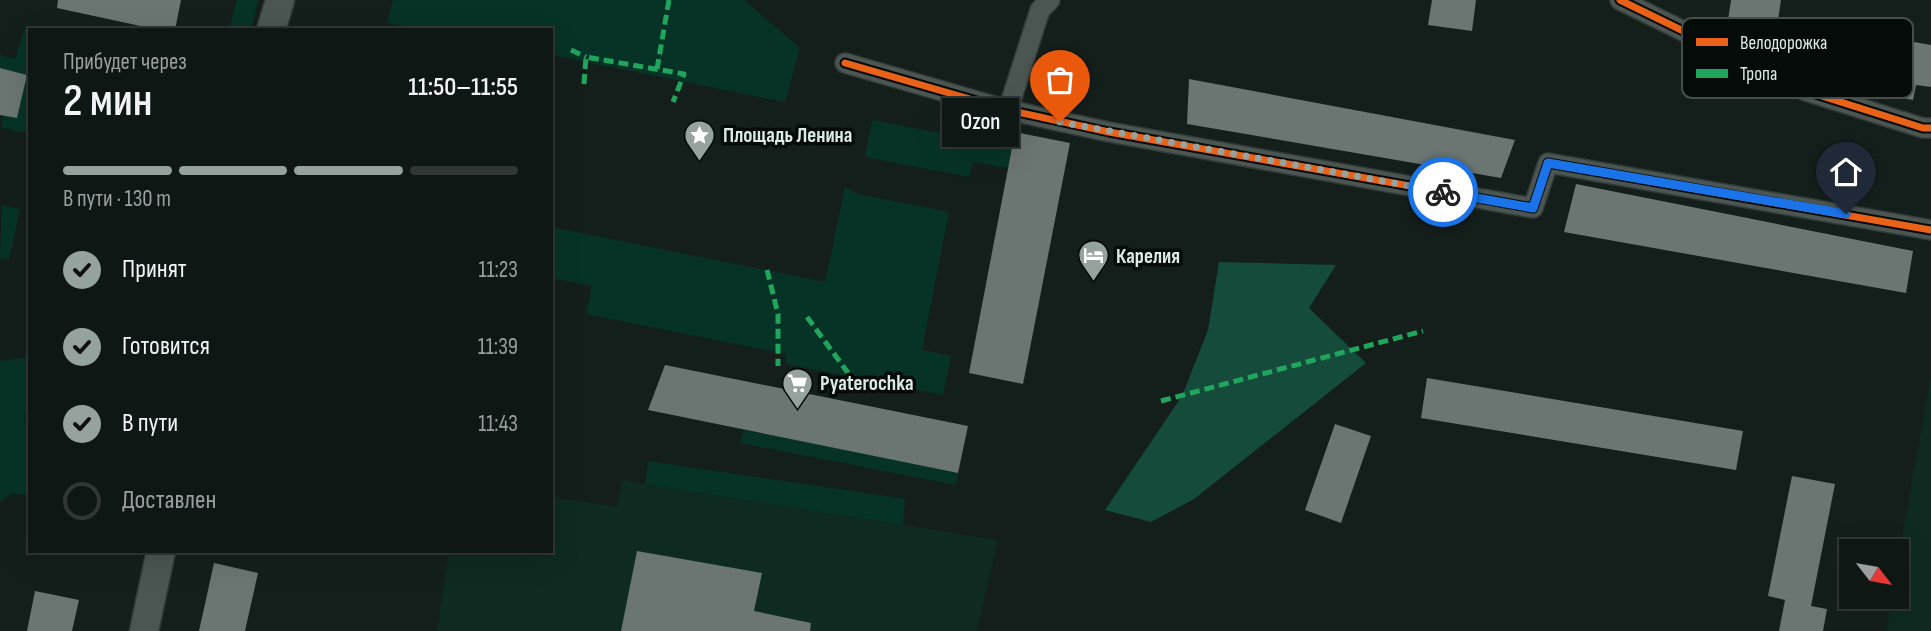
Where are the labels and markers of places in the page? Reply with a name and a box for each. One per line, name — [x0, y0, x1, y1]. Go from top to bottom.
pin — [1030, 50, 1090, 122]
callout: Ozon — [941, 97, 1018, 146]
place icon: Площадь Ленина — [683, 118, 717, 162]
place label: Площадь Ленина — [723, 123, 852, 148]
pin — [1816, 142, 1876, 214]
hotel icon: Карелия — [1076, 239, 1110, 283]
place label: Карелия — [1116, 244, 1180, 269]
supermarket icon: Pyaterochka — [780, 366, 814, 410]
place label: Pyaterochka — [820, 371, 914, 396]

